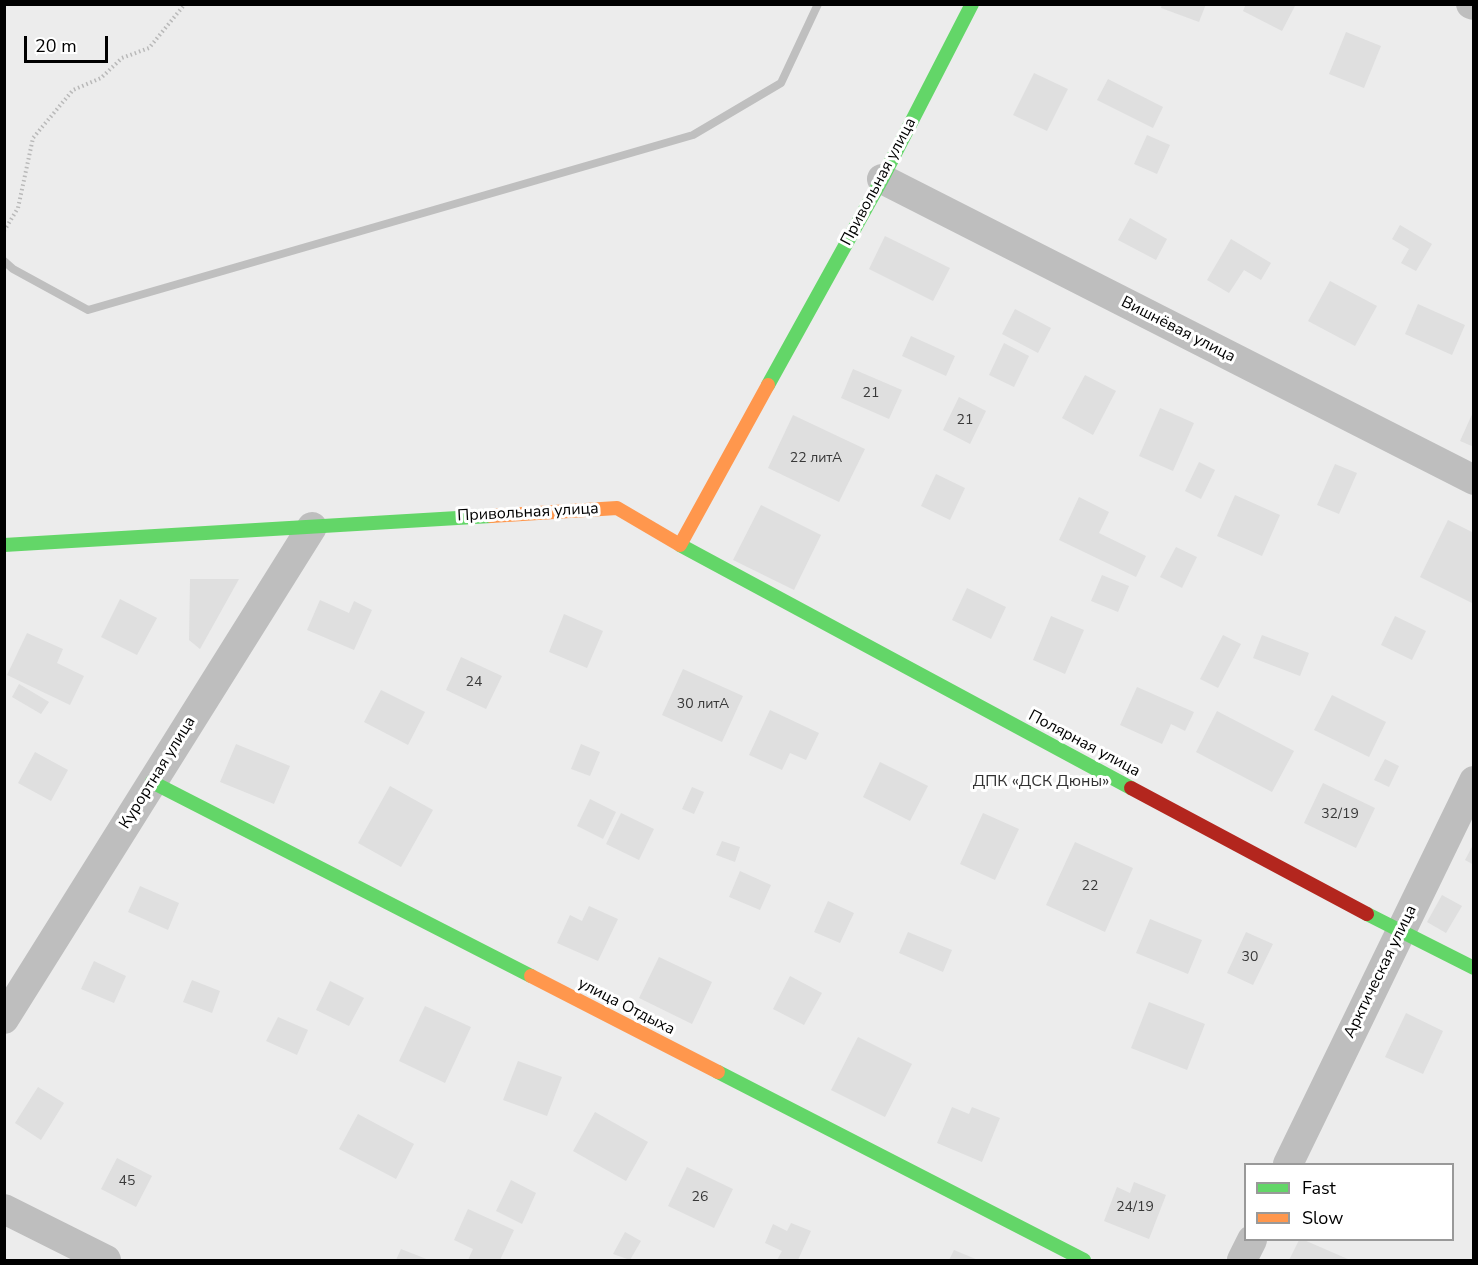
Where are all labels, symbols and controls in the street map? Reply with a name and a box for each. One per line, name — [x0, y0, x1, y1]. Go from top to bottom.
scale bar — [27, 24, 111, 62]
text: 20 m — [35, 34, 77, 58]
street label: Привольная улица — [837, 115, 921, 249]
street label: Вишнёвая улица — [1118, 293, 1238, 367]
house number: 21 — [863, 386, 879, 402]
house number: 21 — [957, 413, 973, 429]
house number: 22 литА — [790, 451, 842, 467]
street label: Привольная улица — [457, 500, 599, 526]
house number: 24 — [466, 675, 482, 691]
house number: 30 литА — [677, 697, 729, 713]
street label: Полярная улица — [1025, 706, 1143, 782]
street label: Курортная улица — [116, 713, 200, 833]
park label: ДПК «ДСК Дюны» — [973, 772, 1109, 792]
house number: 32/19 — [1321, 807, 1359, 823]
house number: 22 — [1082, 879, 1098, 895]
street label: Арктическая улица — [1340, 902, 1422, 1042]
house number: 30 — [1242, 950, 1258, 966]
street label: улица Отдыха — [574, 974, 678, 1040]
legend — [1244, 1163, 1454, 1241]
house number: 45 — [119, 1174, 135, 1190]
text: Fast — [1302, 1176, 1336, 1200]
house number: 26 — [692, 1190, 708, 1206]
house number: 24/19 — [1116, 1200, 1154, 1216]
text: Slow — [1302, 1206, 1343, 1230]

